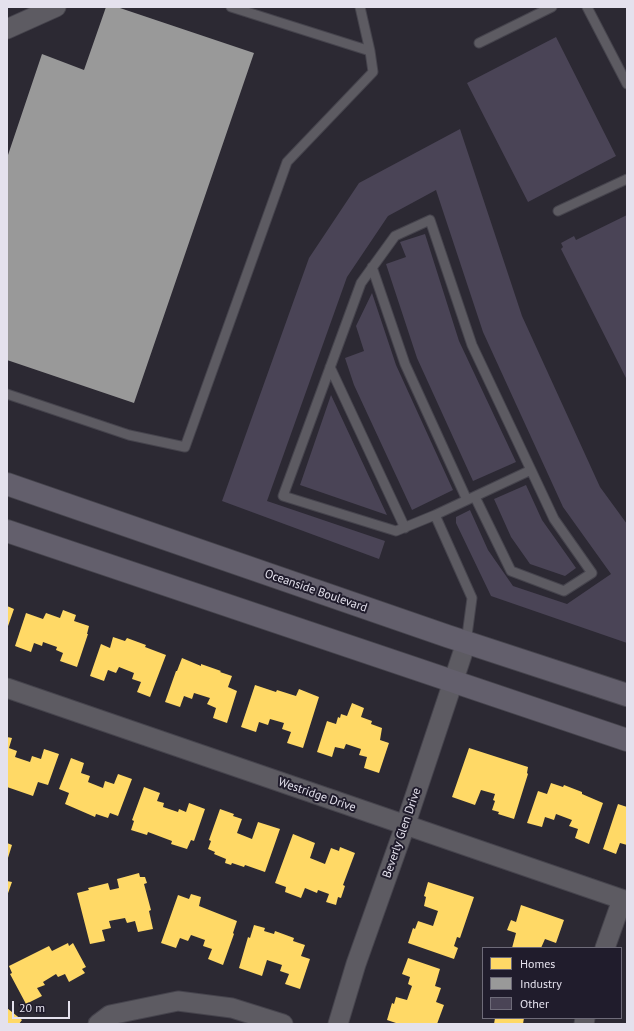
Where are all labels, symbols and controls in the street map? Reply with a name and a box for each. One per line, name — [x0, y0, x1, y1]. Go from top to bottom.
street label: Oceanside Boulevard — [263, 567, 369, 615]
street label: Westridge Drive — [276, 775, 358, 815]
street label: Beverly Glen Drive — [380, 786, 424, 880]
legend — [482, 947, 622, 1019]
text: Homes — [520, 956, 555, 971]
text: Industry — [520, 976, 562, 991]
scale bar — [14, 993, 72, 1019]
text: Other — [520, 996, 549, 1011]
text: 20 m — [19, 1000, 45, 1015]

